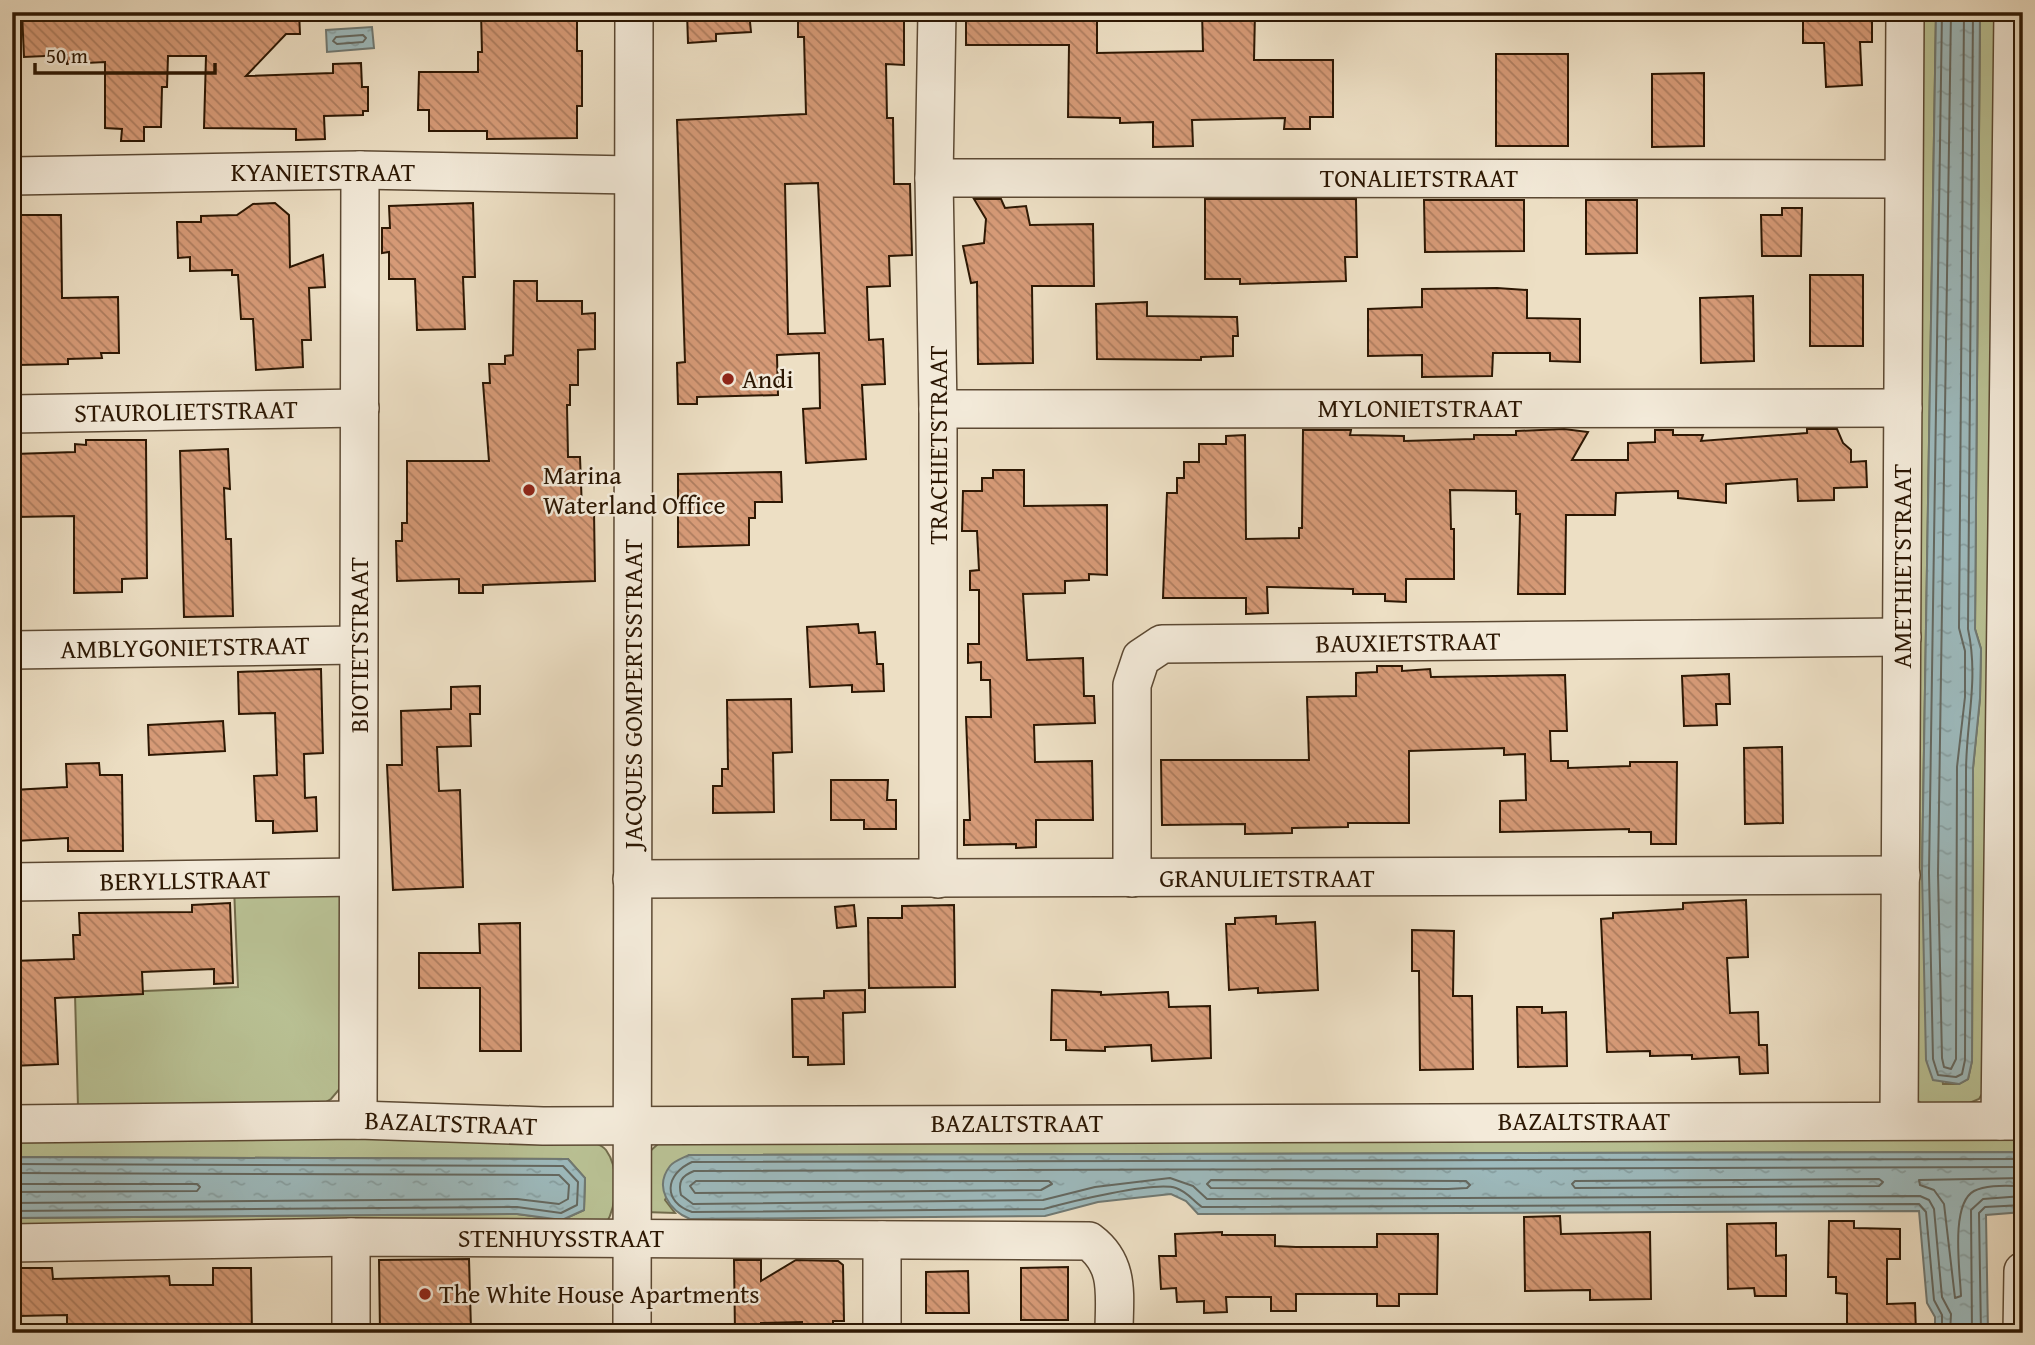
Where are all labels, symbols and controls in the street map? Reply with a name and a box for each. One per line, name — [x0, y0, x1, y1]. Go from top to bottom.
scale bar — [35, 32, 215, 76]
text: 50 m — [46, 40, 88, 71]
street label: KYANIETSTRAAT — [231, 152, 416, 191]
street label: TONALIETSTRAAT — [1320, 158, 1519, 197]
street label: TRACHIETSTRAAT — [918, 345, 957, 545]
place label: Andi — [742, 359, 794, 398]
marker: Andi — [720, 371, 736, 387]
street label: MYLONIETSTRAAT — [1317, 388, 1523, 427]
street label: STAUROLIETSTRAAT — [74, 389, 299, 432]
place label: Marina Waterland Office — [543, 455, 726, 524]
street label: AMETHIETSTRAAT — [1882, 463, 1921, 668]
marker: Marina Waterland Office — [521, 482, 537, 498]
street label: JACQUES GOMPERTSSTRAAT — [613, 538, 652, 852]
street label: BIOTIETSTRAAT — [339, 557, 378, 733]
street label: BAUXIETSTRAAT — [1315, 620, 1502, 663]
street label: AMBLYGONIETSTRAAT — [60, 625, 310, 668]
street label: GRANULIETSTRAAT — [1159, 858, 1375, 897]
street label: BERYLLSTRAAT — [99, 859, 271, 900]
street label: BAZALTSTRAAT — [364, 1100, 538, 1145]
street label: BAZALTSTRAAT — [1498, 1101, 1671, 1140]
street label: BAZALTSTRAAT — [931, 1103, 1104, 1142]
street label: STENHUYSSTRAAT — [458, 1218, 665, 1257]
place label: The White House Apartments — [439, 1274, 760, 1313]
marker: The White House Apartments — [417, 1286, 433, 1302]

